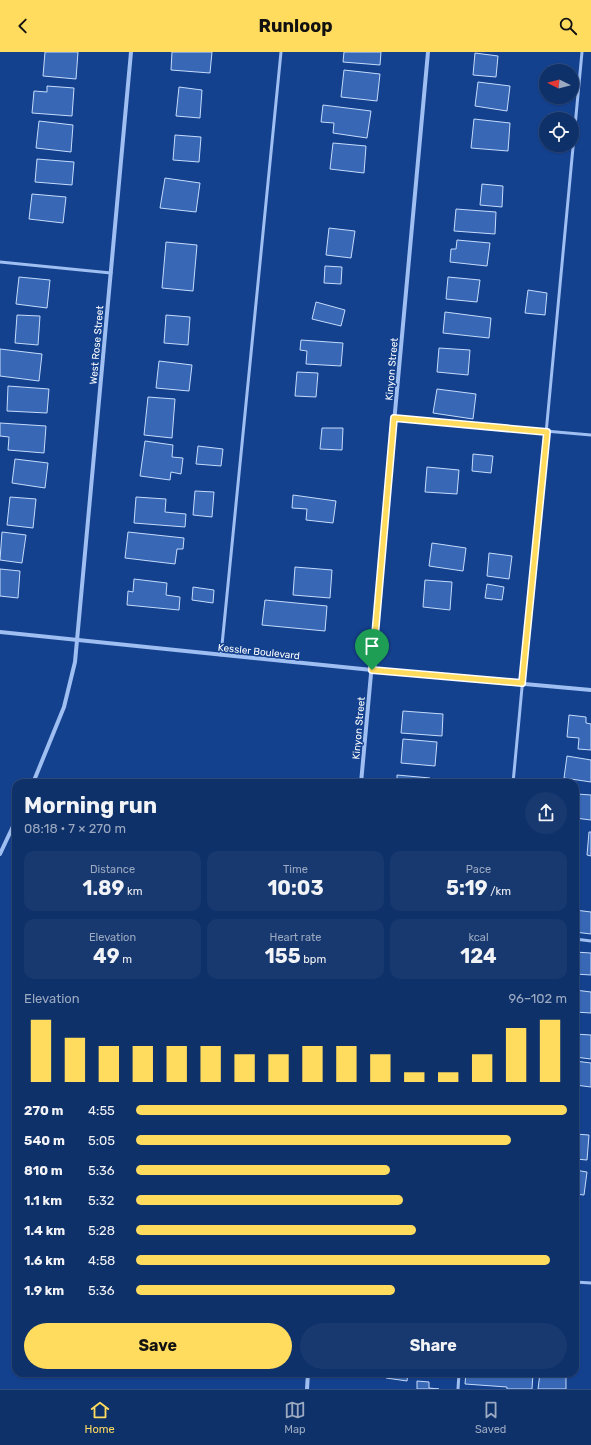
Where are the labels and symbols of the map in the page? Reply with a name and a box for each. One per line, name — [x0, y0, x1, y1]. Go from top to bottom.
north arrow — [539, 64, 579, 104]
street label: West Rose Street — [88, 305, 106, 385]
street label: Kinyon Street — [383, 337, 401, 401]
pin — [355, 629, 389, 670]
street label: Kessler Boulevard — [217, 642, 301, 662]
street label: Kinyon Street — [350, 696, 368, 760]

